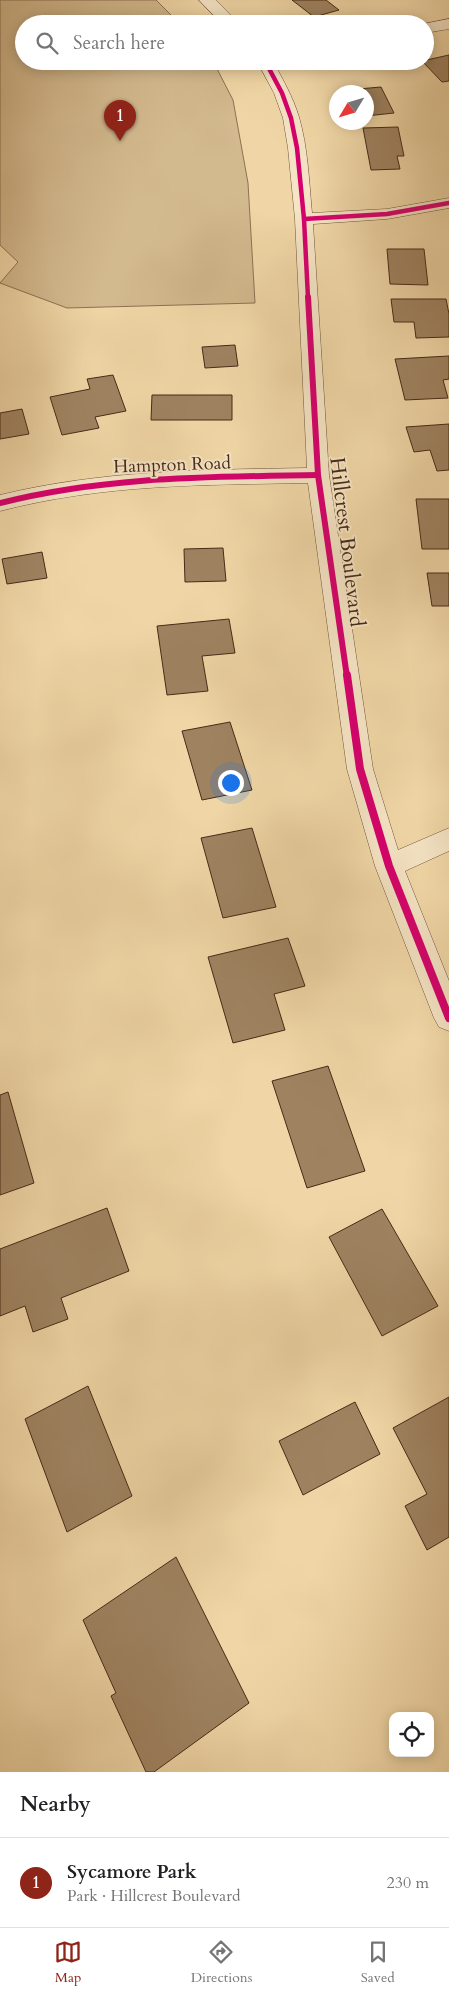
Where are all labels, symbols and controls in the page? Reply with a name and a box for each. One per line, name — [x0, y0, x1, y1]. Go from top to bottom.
search box — [15, 15, 434, 70]
icon: search — [33, 29, 61, 57]
text: Search here — [73, 30, 165, 56]
north arrow — [329, 85, 374, 130]
pin: 1 — [104, 100, 136, 141]
street label: Hampton Road — [113, 450, 232, 480]
street label: Hillcrest Boulevard — [322, 455, 372, 629]
your location — [218, 770, 244, 796]
map controls — [389, 1712, 434, 1757]
button: locate — [389, 1712, 434, 1757]
text: Nearby — [20, 1790, 91, 1819]
text: Sycamore Park — [67, 1859, 197, 1885]
text: 1 — [32, 1872, 40, 1894]
text: 230 m — [387, 1872, 429, 1894]
text: Park · Hillcrest Boulevard — [67, 1885, 241, 1907]
tab: Map — [54, 1938, 82, 1987]
tab: Directions — [191, 1938, 252, 1987]
tab: Saved — [361, 1938, 395, 1987]

